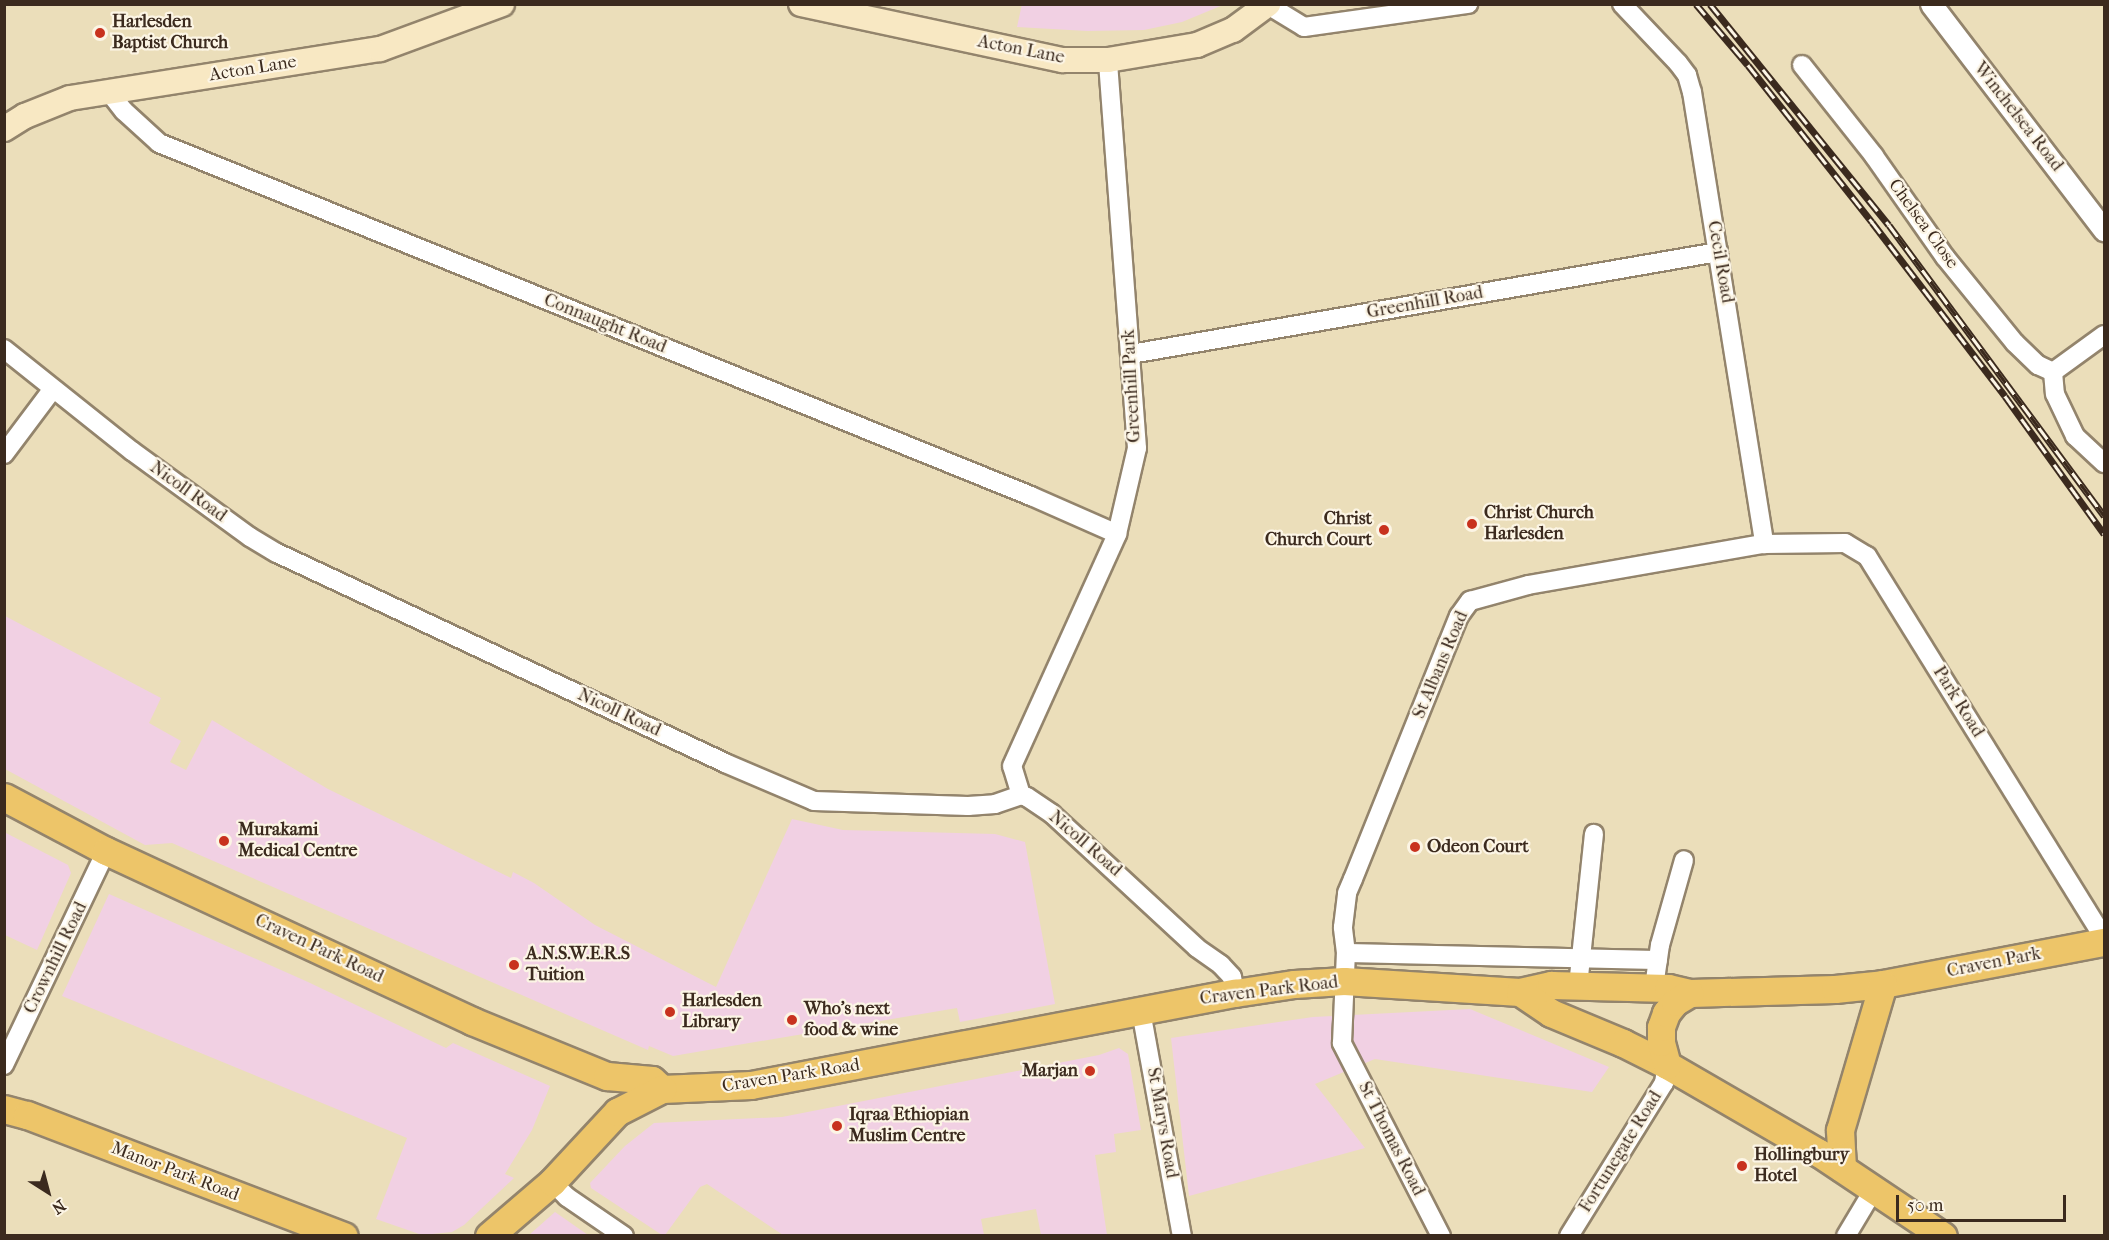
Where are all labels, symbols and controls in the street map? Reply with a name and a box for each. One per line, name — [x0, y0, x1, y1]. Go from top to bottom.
place label: Harlesden Baptist Church — [112, 12, 228, 54]
marker: Harlesden Baptist Church — [93, 26, 107, 40]
street label: Acton Lane — [976, 31, 1066, 69]
street label: Acton Lane — [208, 51, 298, 87]
street label: Winchelsea Road — [1969, 58, 2067, 176]
street label: Chelsea Close — [1883, 175, 1963, 273]
street label: Cecil Road — [1702, 219, 1738, 305]
street label: Greenhill Road — [1365, 282, 1485, 324]
street label: Connaught Road — [541, 290, 669, 358]
street label: Greenhill Park — [1118, 329, 1146, 443]
street label: Nicoll Road — [145, 457, 231, 527]
place label: Christ Church Harlesden — [1484, 503, 1594, 546]
place label: Christ Church Court — [1265, 509, 1372, 552]
marker: Christ Church Harlesden — [1465, 517, 1479, 531]
marker: Christ Church Court — [1377, 523, 1391, 537]
street label: St Albans Road — [1409, 608, 1473, 722]
street label: Park Road — [1928, 662, 1988, 742]
street label: Nicoll Road — [574, 684, 664, 742]
street label: Nicoll Road — [1044, 806, 1126, 882]
place label: Murakami Medical Centre — [238, 820, 357, 862]
marker: Murakami Medical Centre — [215, 832, 233, 850]
place label: Odeon Court — [1427, 836, 1529, 858]
marker: Odeon Court — [1408, 840, 1422, 854]
street label: Crownhill Road — [20, 899, 92, 1017]
street label: Craven Park Road — [251, 910, 387, 988]
street label: Craven Park — [1945, 943, 2043, 983]
place label: A.N.S.W.E.R.S Tuition — [526, 944, 630, 986]
marker: A.N.S.W.E.R.S Tuition — [507, 958, 521, 972]
street label: Craven Park Road — [1199, 972, 1339, 1010]
place label: Harlesden Library — [682, 991, 762, 1034]
place label: Who's next food & wine — [804, 999, 898, 1042]
marker: Harlesden Library — [663, 1005, 677, 1019]
marker: Who's next food & wine — [785, 1013, 799, 1027]
street label: Craven Park Road — [721, 1054, 861, 1098]
place label: Marjan — [1022, 1060, 1078, 1082]
marker: Marjan — [1083, 1064, 1097, 1078]
street label: St Marys Road — [1142, 1066, 1182, 1180]
street label: St Thomas Road — [1353, 1078, 1429, 1200]
street label: Fortunegate Road — [1575, 1087, 1667, 1217]
place label: Iqraa Ethiopian Muslim Centre — [849, 1105, 969, 1148]
marker: Iqraa Ethiopian Muslim Centre — [830, 1119, 844, 1133]
street label: Manor Park Road — [108, 1138, 242, 1206]
place label: Hollingbury Hotel — [1754, 1145, 1849, 1188]
marker: Hollingbury Hotel — [1735, 1159, 1749, 1173]
north arrow — [18, 1162, 78, 1222]
scale bar — [1899, 1183, 2068, 1221]
text: 50 m — [1907, 1195, 1943, 1216]
text: N — [48, 1196, 69, 1218]

